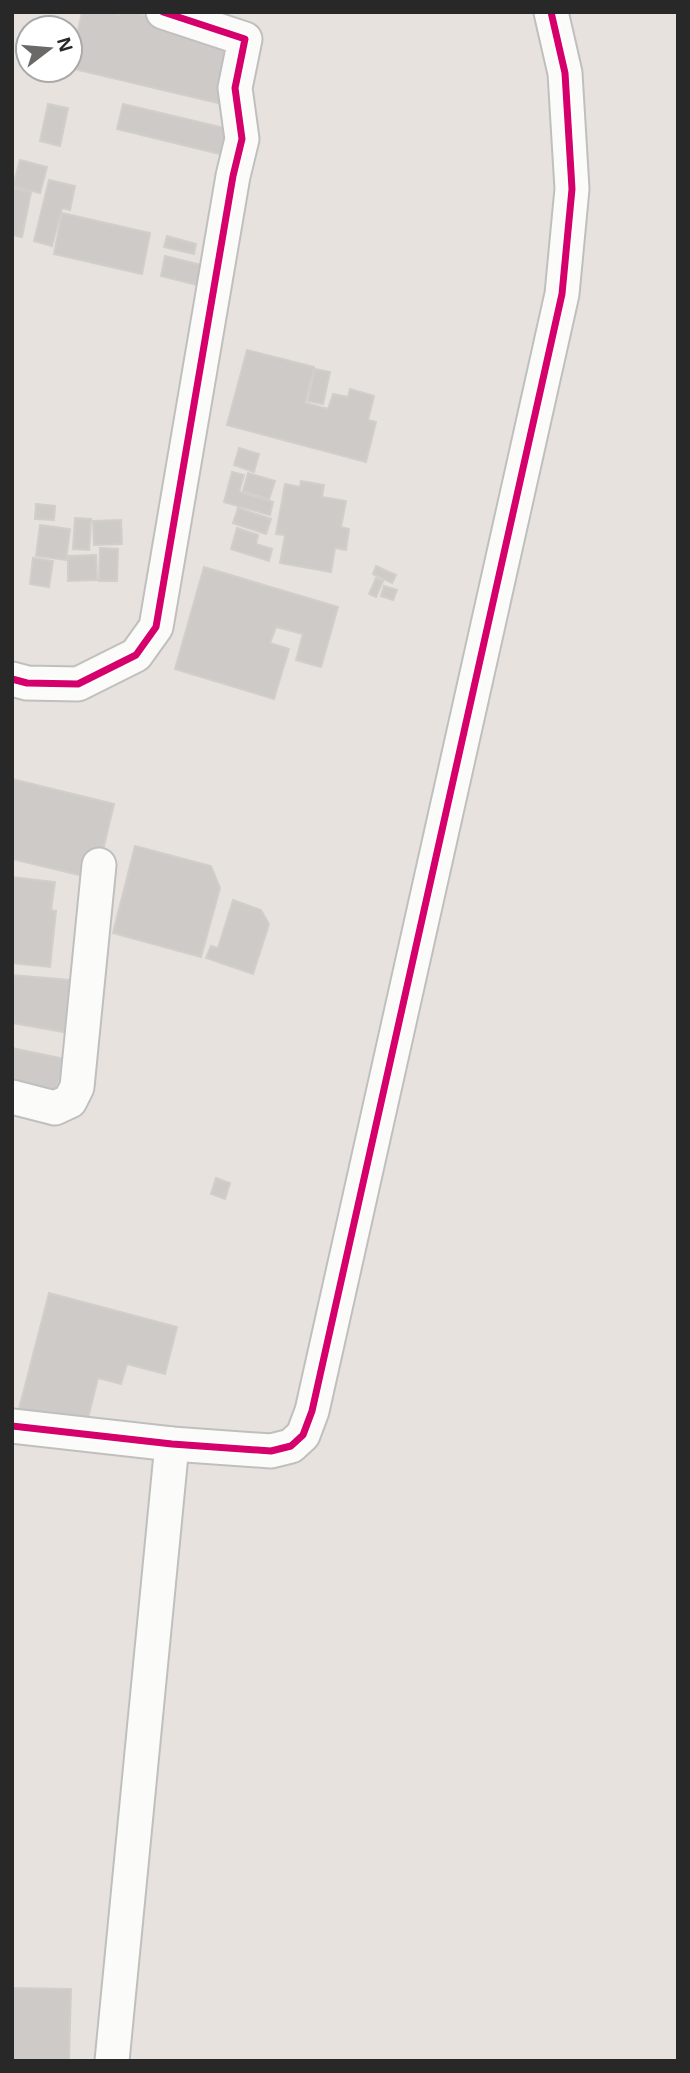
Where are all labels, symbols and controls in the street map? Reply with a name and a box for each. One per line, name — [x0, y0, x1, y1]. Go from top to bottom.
north arrow — [14, 14, 84, 84]
text: N — [53, 35, 77, 54]

